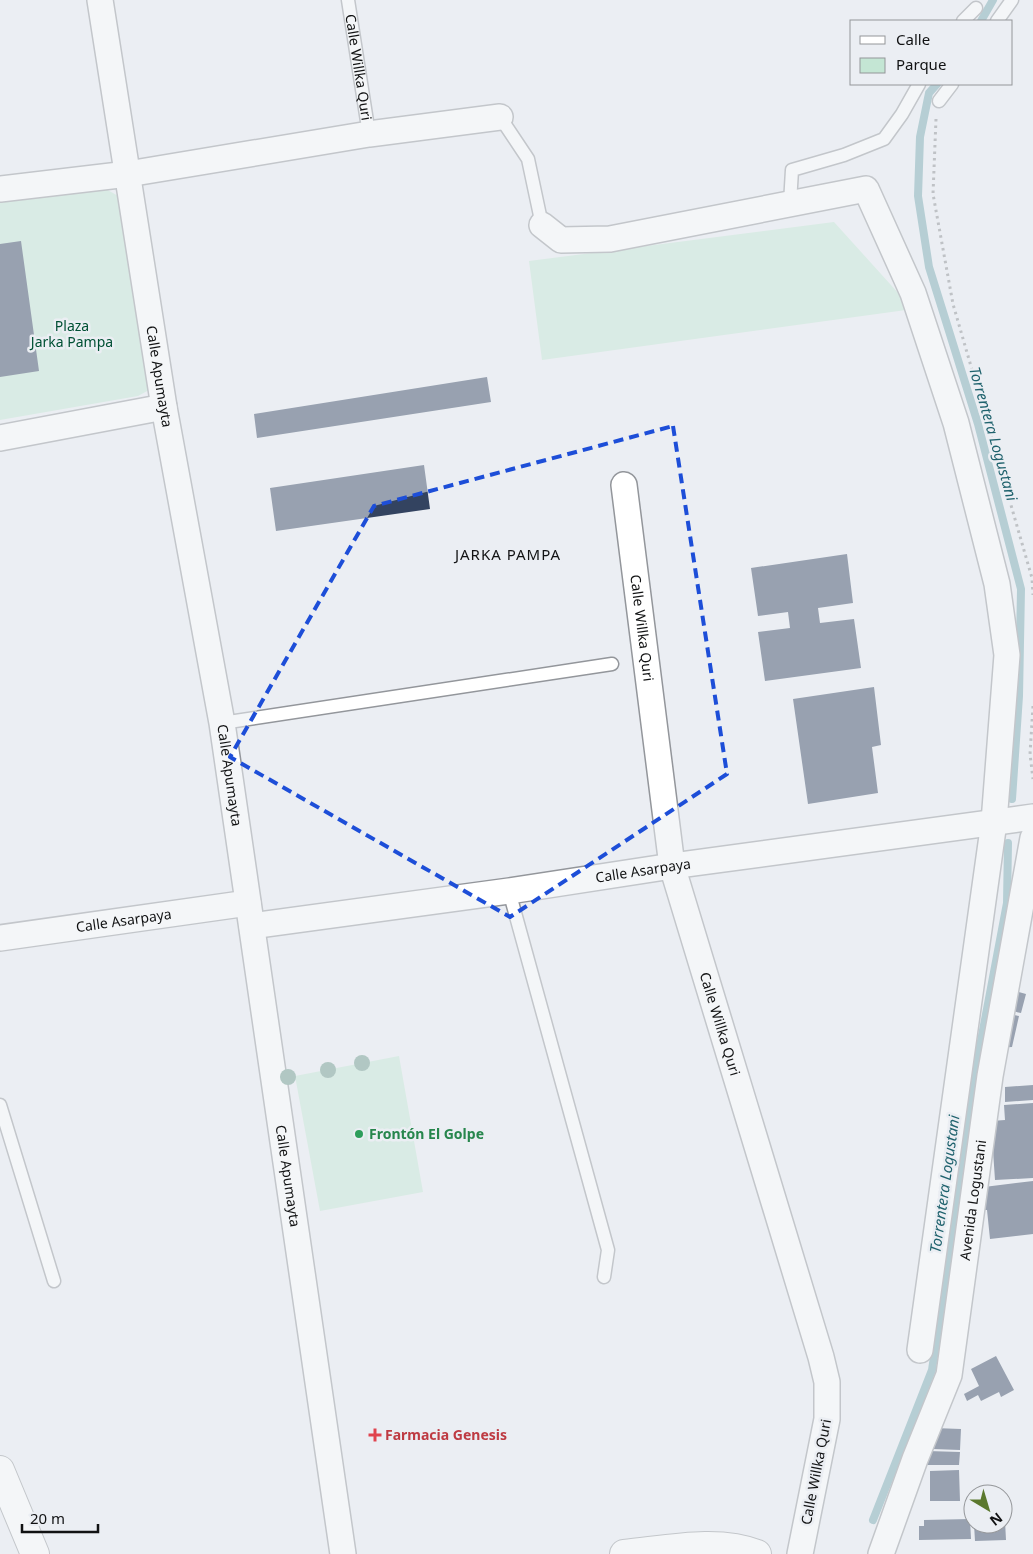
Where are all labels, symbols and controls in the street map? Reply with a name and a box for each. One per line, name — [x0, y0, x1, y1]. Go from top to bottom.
street label: Calle Willka Quri — [341, 13, 377, 122]
legend — [850, 20, 1013, 85]
text: Calle — [896, 29, 930, 49]
text: Parque — [896, 54, 946, 74]
park label: Plaza Jarka Pampa — [29, 316, 113, 351]
street label: Calle Apumayta — [142, 324, 178, 429]
water label: Torrentera Logustani — [965, 364, 1023, 504]
district label: JARKA PAMPA — [453, 544, 561, 564]
street label: Calle Willka Quri — [626, 573, 659, 682]
street label: Calle Apumayta — [213, 723, 247, 827]
street label: Calle Asarpaya — [594, 854, 692, 887]
street label: Calle Asarpaya — [75, 904, 173, 936]
street label: Calle Willka Quri — [696, 970, 745, 1078]
water label: Torrentera Logustani — [924, 1113, 964, 1254]
street label: Calle Apumayta — [272, 1124, 305, 1228]
place label: Frontón El Golpe — [369, 1124, 484, 1143]
marker: Frontón El Golpe — [353, 1128, 365, 1140]
street label: Avenida Logustani — [955, 1139, 990, 1262]
street label: Calle Willka Quri — [796, 1417, 835, 1526]
place label: Farmacia Genesis — [385, 1425, 507, 1444]
marker: Farmacia Genesis — [369, 1429, 381, 1441]
north arrow — [963, 1484, 1013, 1534]
scale bar — [22, 1502, 99, 1534]
text: 20 m — [30, 1508, 65, 1528]
text: N — [986, 1509, 1007, 1531]

